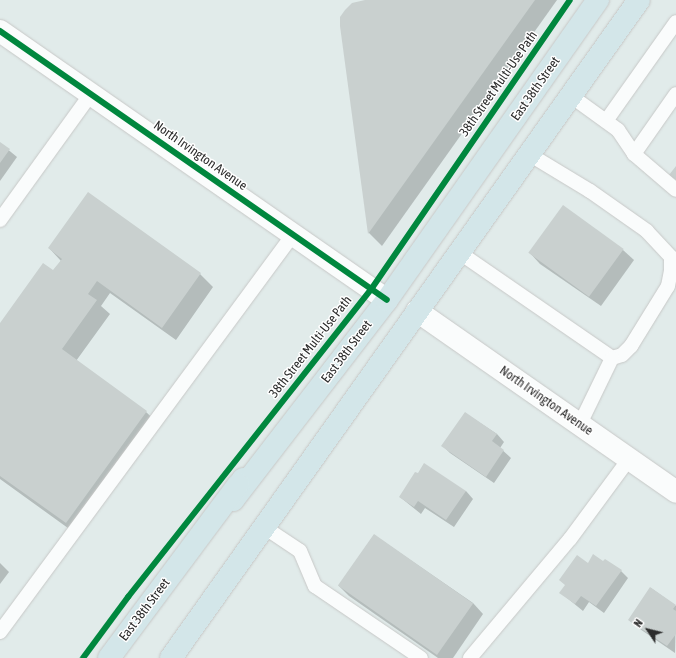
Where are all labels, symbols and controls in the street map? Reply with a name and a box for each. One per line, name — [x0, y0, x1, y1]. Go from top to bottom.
street label: 38th Street Multi-Use Path — [457, 28, 541, 140]
street label: East 38th Street — [508, 54, 564, 124]
street label: North Irvington Avenue — [150, 118, 250, 194]
street label: 38th Street Multi-Use Path — [266, 293, 356, 401]
street label: East 38th Street — [318, 318, 376, 386]
street label: North Irvington Avenue — [496, 363, 596, 439]
street label: East 38th Street — [116, 576, 174, 644]
north arrow — [628, 610, 668, 650]
text: N — [631, 617, 645, 629]

